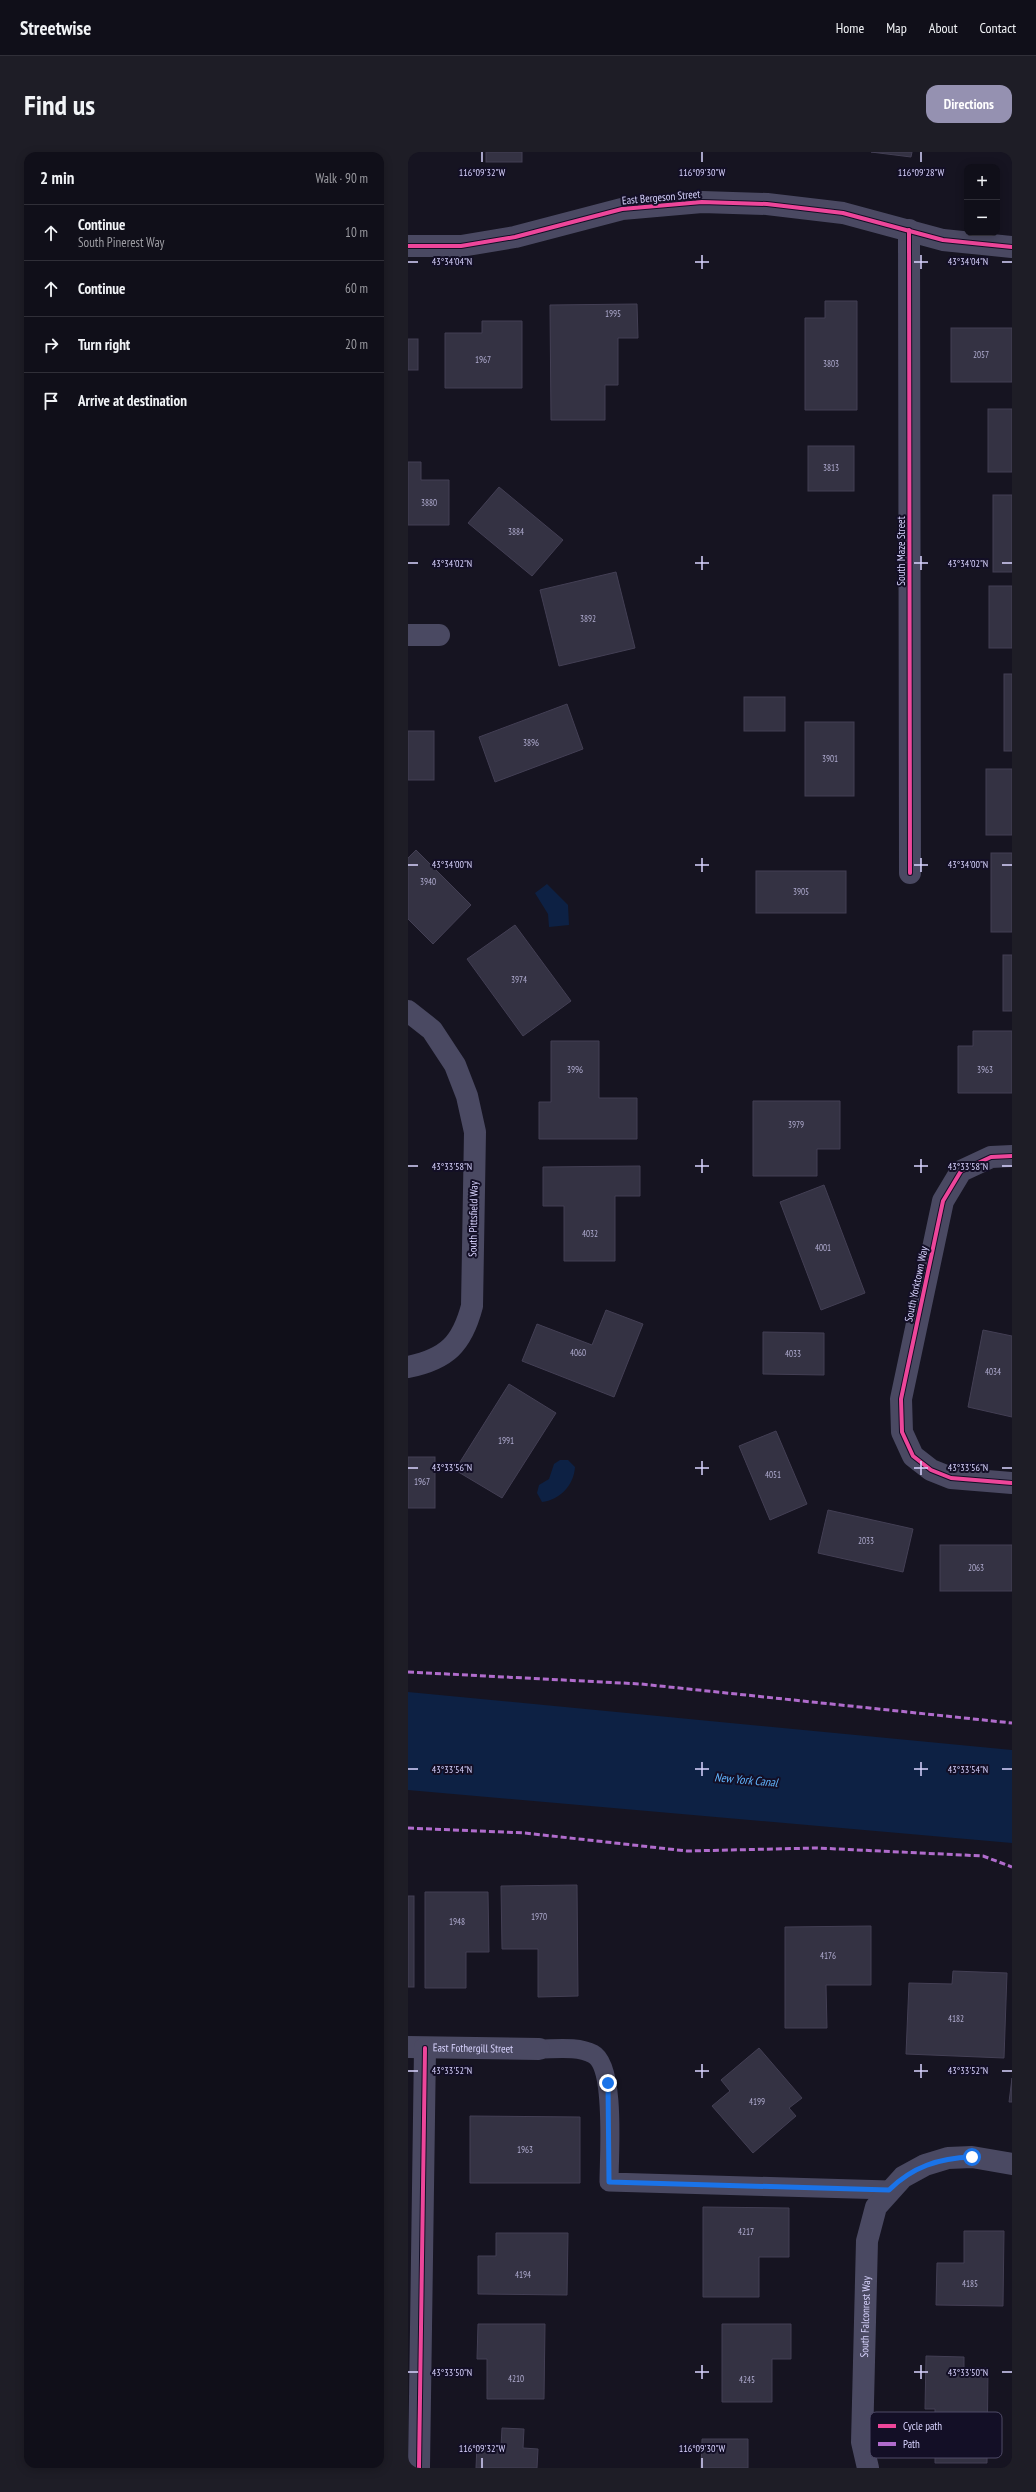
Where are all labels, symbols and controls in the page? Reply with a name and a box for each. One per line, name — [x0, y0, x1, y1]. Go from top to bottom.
text: Streetwise — [20, 16, 91, 40]
text: Home — [836, 19, 864, 37]
text: Map — [886, 19, 907, 37]
text: About — [929, 19, 958, 37]
text: Contact — [980, 19, 1016, 37]
button: Directions — [926, 85, 1012, 123]
text: Find us — [24, 86, 95, 123]
map controls — [964, 164, 1000, 236]
button: + — [964, 164, 1000, 200]
text: 116°09'32"W — [459, 166, 506, 179]
text: 116°09'30"W — [679, 166, 726, 179]
text: 116°09'28"W — [898, 166, 945, 179]
text: 2 min — [40, 167, 74, 189]
text: Walk · 90 m — [316, 170, 368, 187]
street label: East Bergeson Street — [621, 187, 701, 207]
button: − — [964, 200, 1000, 236]
text: Continue — [78, 215, 125, 234]
icon: ahead — [40, 222, 62, 244]
text: 10 m — [345, 224, 368, 241]
text: South Pinerest Way — [78, 234, 164, 251]
text: 43°34'04"N — [432, 255, 472, 268]
text: 43°34'04"N — [948, 255, 988, 268]
icon: ahead — [40, 278, 62, 300]
text: Continue — [78, 279, 125, 298]
text: 60 m — [345, 280, 368, 297]
house number: 1995 — [605, 308, 621, 319]
icon: right — [40, 334, 62, 356]
text: Turn right — [78, 335, 130, 354]
text: 20 m — [345, 336, 368, 353]
house number: 2057 — [973, 349, 989, 360]
house number: 1967 — [475, 354, 491, 365]
house number: 3803 — [823, 358, 839, 369]
icon: arrive — [40, 390, 62, 412]
text: Arrive at destination — [78, 391, 187, 410]
house number: 3813 — [823, 462, 839, 473]
house number: 3880 — [421, 497, 437, 508]
street label: South Maze Street — [894, 516, 908, 586]
house number: 3884 — [508, 526, 524, 537]
text: 43°34'02"N — [432, 557, 472, 570]
text: 43°34'02"N — [948, 557, 988, 570]
house number: 3892 — [580, 613, 596, 624]
house number: 3896 — [523, 737, 539, 748]
house number: 3901 — [822, 753, 838, 764]
text: 43°34'00"N — [432, 858, 472, 871]
text: 43°34'00"N — [948, 858, 988, 871]
house number: 3940 — [420, 876, 436, 887]
house number: 3905 — [793, 886, 809, 897]
house number: 3974 — [511, 974, 527, 985]
house number: 3996 — [567, 1064, 583, 1075]
house number: 3963 — [977, 1064, 993, 1075]
house number: 3979 — [788, 1119, 804, 1130]
text: 43°33'58"N — [432, 1160, 472, 1173]
text: 43°33'58"N — [948, 1160, 988, 1173]
street label: South Pittsfield Way — [465, 1180, 481, 1257]
house number: 4032 — [582, 1228, 598, 1239]
house number: 4001 — [815, 1242, 831, 1253]
street label: South Yorktown Way — [901, 1244, 931, 1323]
house number: 4060 — [570, 1347, 586, 1358]
house number: 4033 — [785, 1348, 801, 1359]
house number: 4034 — [985, 1366, 1001, 1377]
house number: 1991 — [498, 1435, 514, 1446]
text: 43°33'56"N — [432, 1461, 472, 1474]
text: 43°33'56"N — [948, 1461, 988, 1474]
house number: 4051 — [765, 1469, 781, 1480]
house number: 1967 — [414, 1476, 430, 1487]
house number: 2033 — [858, 1535, 874, 1546]
house number: 2063 — [968, 1562, 984, 1573]
text: 43°33'54"N — [432, 1763, 472, 1776]
text: 43°33'54"N — [948, 1763, 988, 1776]
water label: New York Canal — [714, 1769, 779, 1790]
house number: 1970 — [531, 1911, 547, 1922]
house number: 1948 — [449, 1916, 465, 1927]
house number: 4176 — [820, 1950, 836, 1961]
house number: 4182 — [948, 2013, 964, 2024]
street label: East Fothergill Street — [433, 2040, 513, 2056]
text: 43°33'52"N — [432, 2064, 472, 2077]
text: 43°33'52"N — [948, 2064, 988, 2077]
route end — [599, 2074, 617, 2092]
house number: 4199 — [749, 2096, 765, 2107]
house number: 1963 — [517, 2144, 533, 2155]
route start — [963, 2148, 981, 2166]
house number: 4217 — [738, 2226, 754, 2237]
house number: 4194 — [515, 2269, 531, 2280]
street label: South Falconrest Way — [857, 2275, 873, 2358]
house number: 4185 — [962, 2278, 978, 2289]
text: 43°33'50"N — [432, 2366, 472, 2379]
text: 43°33'50"N — [948, 2366, 988, 2379]
house number: 4210 — [508, 2373, 524, 2384]
house number: 4245 — [739, 2374, 755, 2385]
legend — [870, 2412, 1002, 2458]
text: Cycle path — [903, 2419, 942, 2433]
text: Path — [903, 2437, 920, 2451]
text: 116°09'32"W — [459, 2442, 506, 2455]
text: 116°09'30"W — [679, 2442, 726, 2455]

